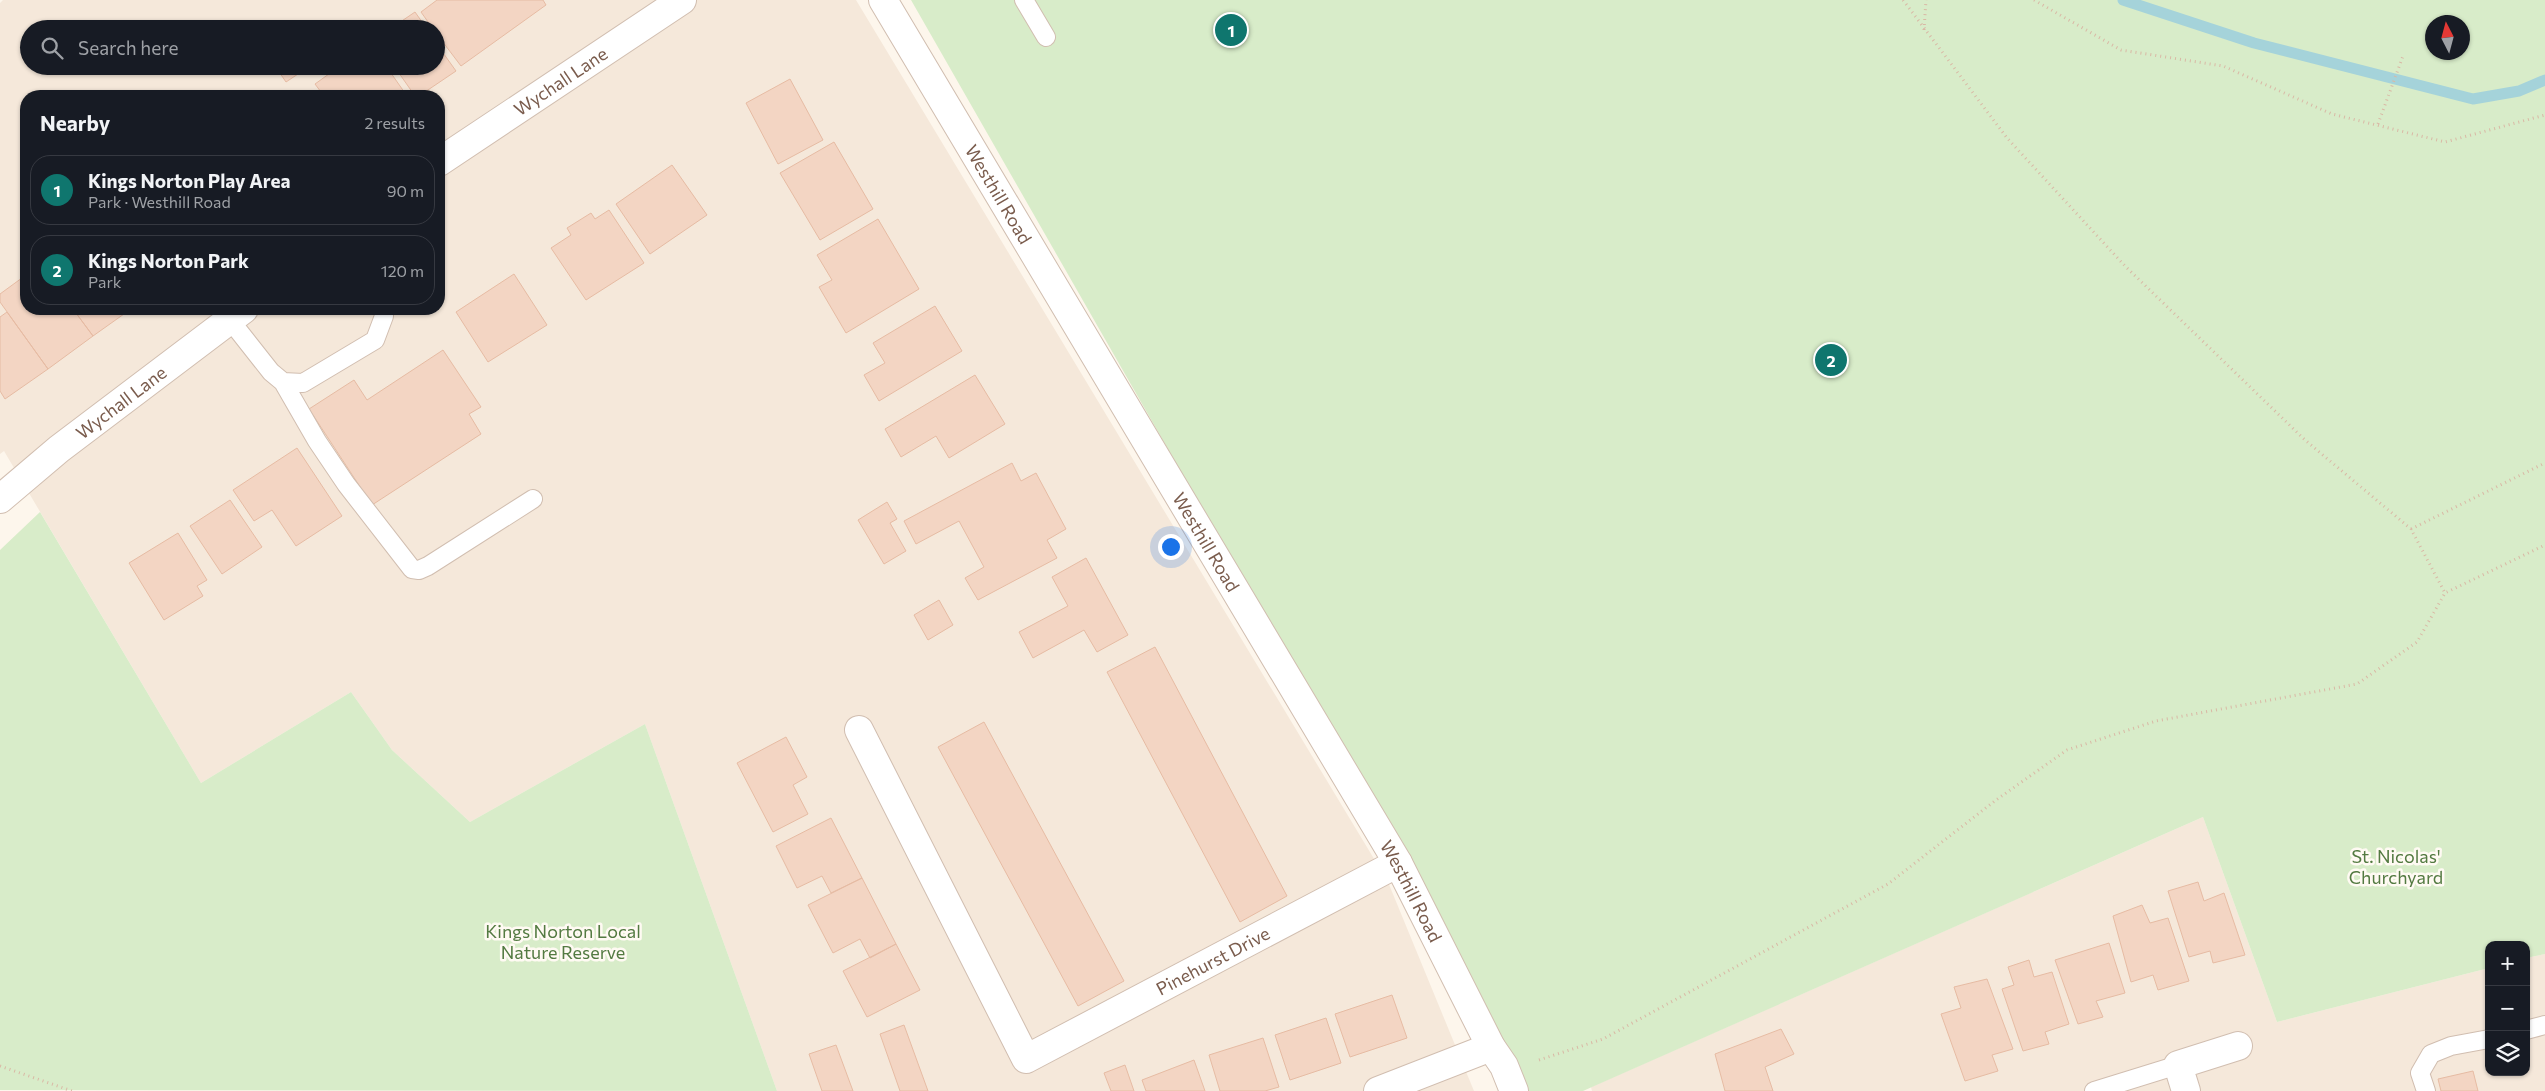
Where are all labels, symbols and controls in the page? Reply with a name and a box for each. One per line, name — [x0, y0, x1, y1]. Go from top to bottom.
pin: 1 — [1215, 11, 1247, 49]
north arrow — [2425, 15, 2470, 60]
search box — [20, 20, 445, 75]
icon: search — [38, 34, 66, 62]
text: Search here — [78, 36, 178, 59]
street label: Wychall Lane — [510, 42, 611, 120]
text: Nearby — [40, 110, 110, 135]
text: 2 results — [364, 113, 425, 132]
street label: Westhill Road — [961, 140, 1037, 248]
text: Kings Norton Play Area — [88, 169, 290, 192]
text: 1 — [53, 181, 61, 200]
text: 90 m — [387, 181, 424, 200]
text: Park · Westhill Road — [88, 192, 231, 211]
text: Kings Norton Park — [88, 249, 249, 272]
text: 2 — [52, 261, 62, 280]
text: 120 m — [381, 261, 424, 280]
text: Park — [88, 272, 121, 291]
pin: 2 — [1815, 341, 1847, 379]
street label: Wychall Lane — [71, 361, 170, 443]
street label: Westhill Road — [1168, 488, 1244, 595]
your location — [1158, 534, 1184, 560]
street label: Westhill Road — [1376, 836, 1447, 946]
park label: St. Nicolas' Churchyard — [2349, 845, 2443, 888]
park label: Kings Norton Local Nature Reserve — [485, 920, 641, 963]
street label: Pinehurst Drive — [1152, 922, 1273, 1000]
map controls — [2485, 941, 2530, 1076]
button: + — [2485, 941, 2530, 986]
button: − — [2485, 986, 2530, 1031]
button: layers — [2485, 1031, 2530, 1076]

